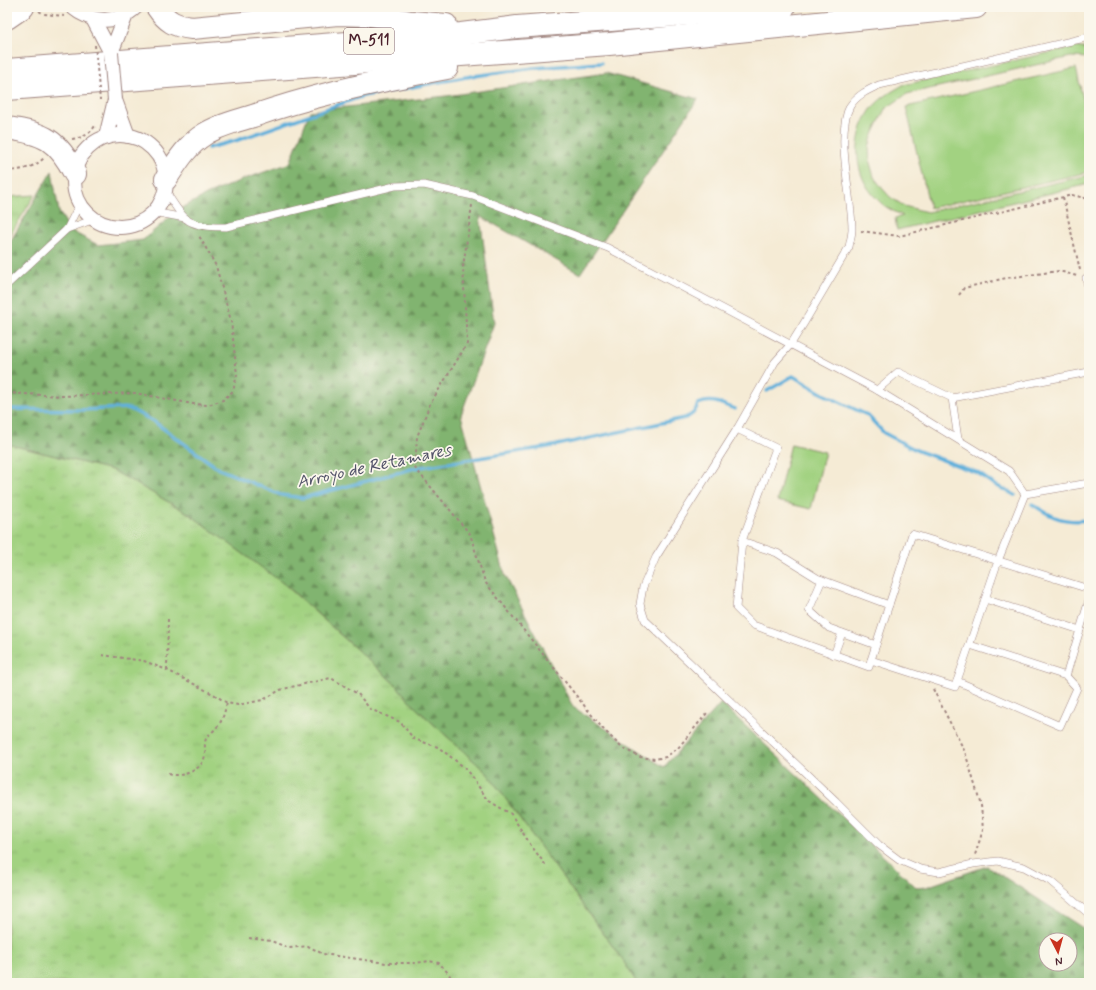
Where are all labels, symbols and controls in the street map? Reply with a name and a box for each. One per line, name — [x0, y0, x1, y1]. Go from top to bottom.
road number: M-511 — [344, 28, 394, 54]
water label: Arroyo de Retamares — [295, 439, 454, 493]
north arrow — [1038, 932, 1078, 972]
text: N — [1055, 954, 1063, 968]

